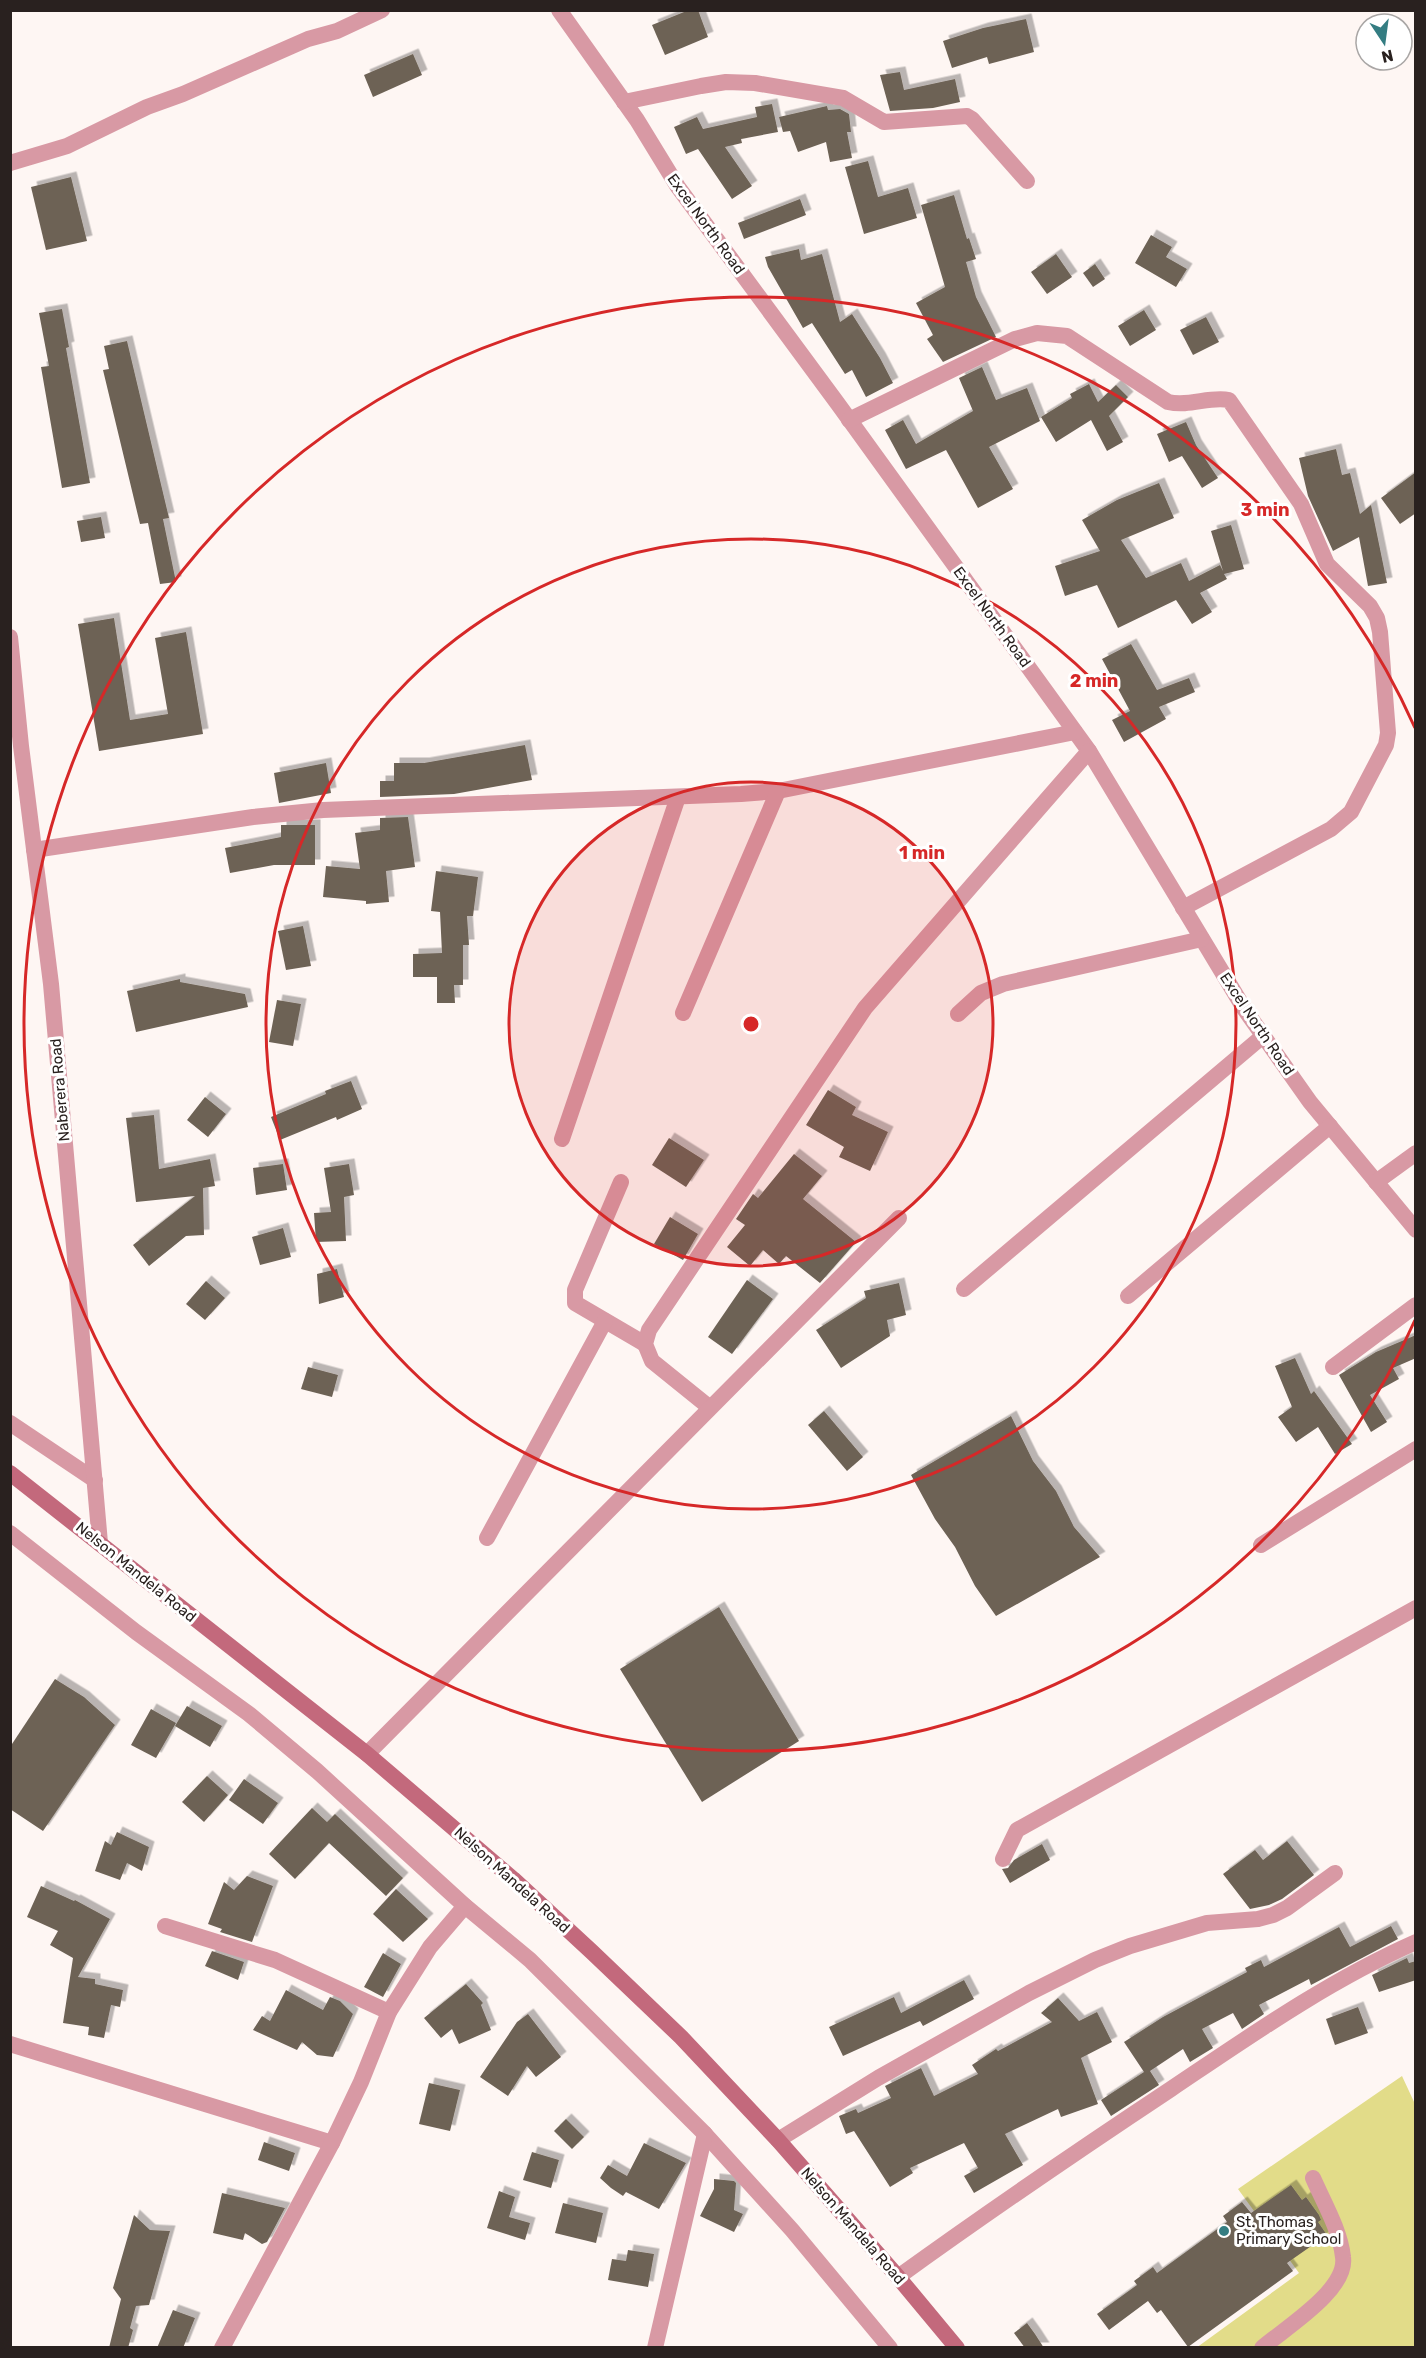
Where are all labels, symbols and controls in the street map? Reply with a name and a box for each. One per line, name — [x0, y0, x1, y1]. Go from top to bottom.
north arrow — [1354, 12, 1414, 72]
text: N — [1380, 46, 1395, 67]
street label: Excel North Road — [663, 170, 749, 278]
text: 3 min — [1241, 499, 1289, 521]
street label: Excel North Road — [949, 563, 1035, 671]
text: 2 min — [1070, 670, 1118, 692]
text: 1 min — [899, 842, 945, 864]
street label: Excel North Road — [1216, 969, 1298, 1079]
centre of rings — [741, 1014, 761, 1034]
street label: Naberera Road — [47, 1038, 73, 1142]
street label: Nelson Mandela Road — [72, 1518, 200, 1626]
street label: Nelson Mandela Road — [451, 1823, 573, 1937]
street label: Nelson Mandela Road — [797, 2164, 909, 2288]
place label: St. Thomas Primary School — [1236, 2213, 1341, 2248]
marker: St. Thomas Primary School — [1217, 2224, 1231, 2238]

